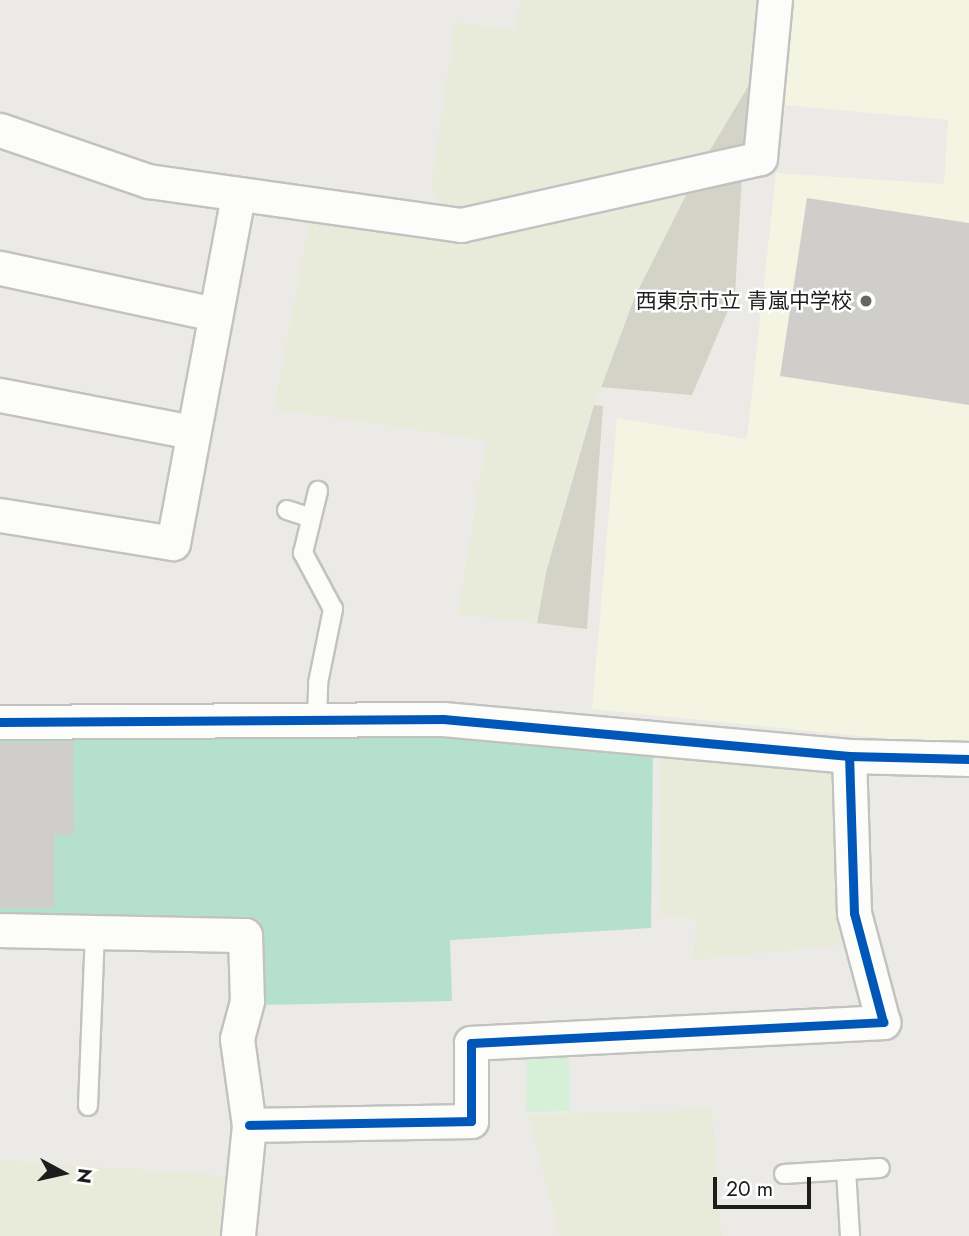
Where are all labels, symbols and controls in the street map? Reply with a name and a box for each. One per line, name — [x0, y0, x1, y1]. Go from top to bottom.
place label: 西東京市立 青嵐中学校 — [636, 288, 852, 314]
marker: 西東京市立 青嵐中学校 — [858, 293, 874, 309]
north arrow — [28, 1138, 98, 1208]
scale bar — [717, 1162, 815, 1206]
text: N — [70, 1167, 99, 1185]
text: 20 m — [726, 1174, 773, 1204]

